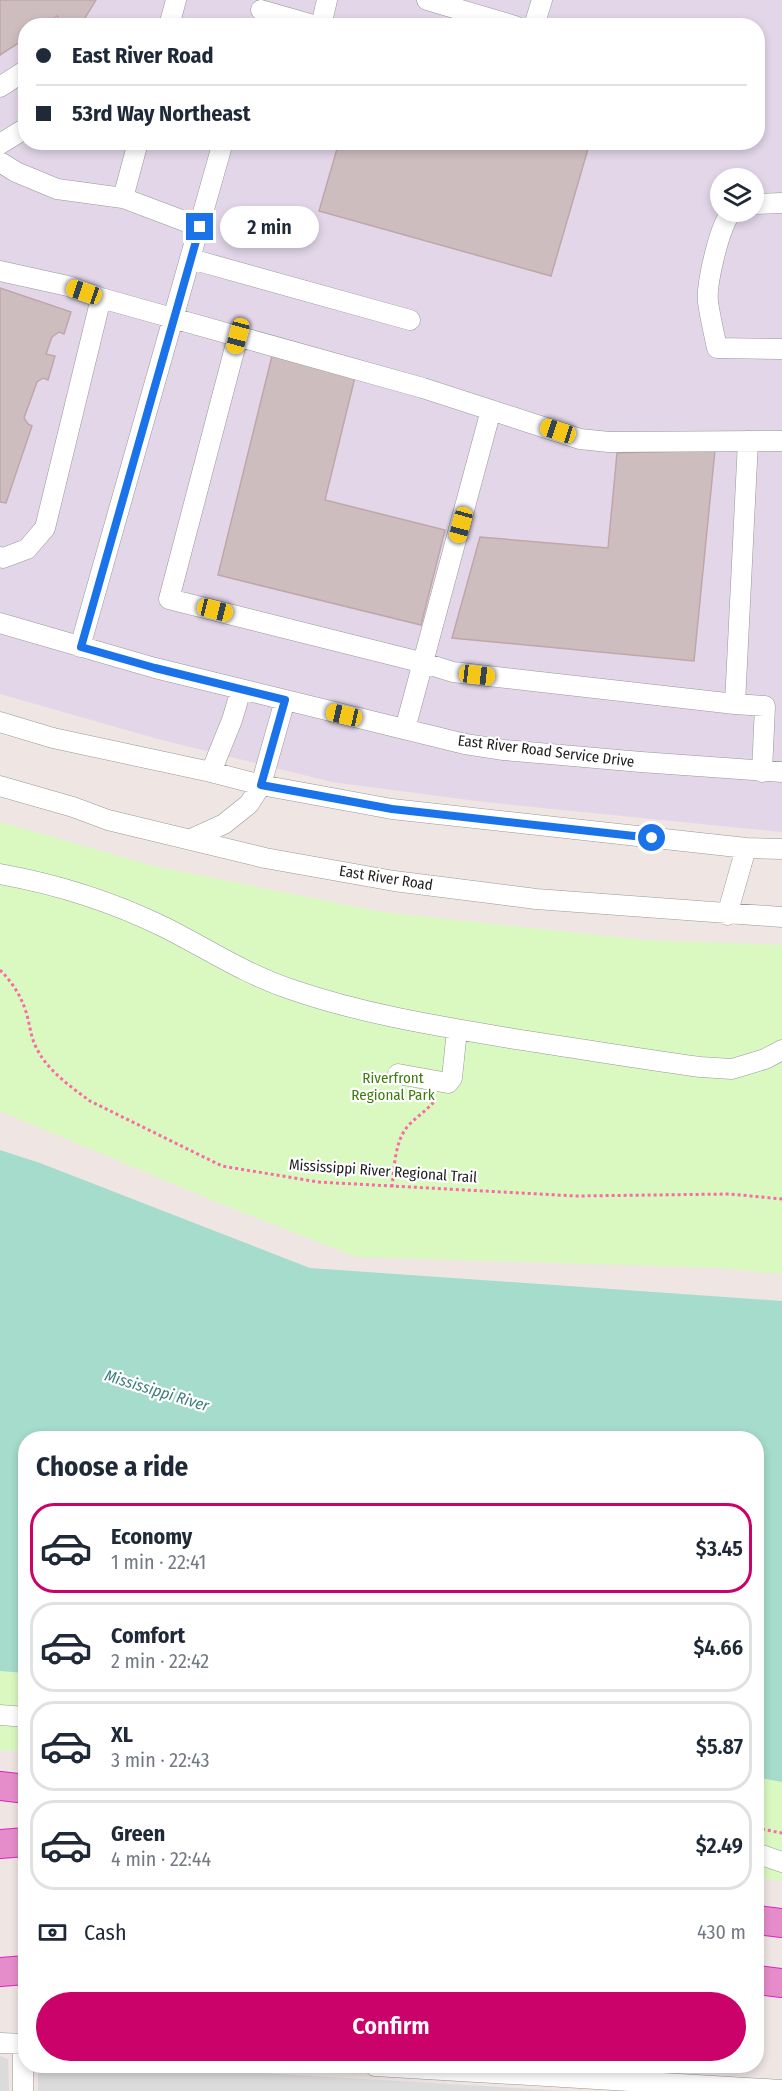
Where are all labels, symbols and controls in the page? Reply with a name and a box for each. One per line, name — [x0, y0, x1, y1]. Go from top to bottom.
text: East River Road — [72, 42, 214, 69]
text: 53rd Way Northeast — [72, 100, 250, 127]
map controls — [710, 168, 764, 222]
button: layers — [710, 168, 764, 222]
callout: 2 min — [221, 206, 320, 248]
route end — [186, 213, 213, 240]
text: 2 min — [247, 215, 292, 239]
car — [64, 278, 104, 306]
car — [225, 316, 251, 356]
car — [538, 417, 578, 445]
car — [448, 505, 474, 545]
car — [195, 597, 235, 623]
car — [458, 664, 496, 686]
car — [324, 702, 364, 728]
street label: East River Road Service Drive — [457, 731, 635, 771]
route start — [638, 824, 665, 851]
street label: East River Road — [338, 862, 434, 894]
park label: Riverfront Regional Park — [351, 1069, 435, 1104]
street label: Mississippi River Regional Trail — [288, 1155, 478, 1187]
water label: Mississippi River — [103, 1366, 212, 1415]
text: Choose a ride — [36, 1451, 188, 1483]
icon: car — [39, 1521, 93, 1575]
text: Economy — [111, 1523, 192, 1550]
text: $3.45 — [696, 1535, 743, 1562]
text: 1 min · 22:41 — [111, 1550, 206, 1574]
icon: car — [39, 1620, 93, 1674]
text: Comfort — [111, 1622, 185, 1649]
text: $4.66 — [693, 1634, 743, 1661]
text: 2 min · 22:42 — [111, 1649, 209, 1673]
icon: car — [39, 1719, 93, 1773]
text: XL — [111, 1721, 133, 1748]
text: $5.87 — [696, 1733, 743, 1760]
text: 3 min · 22:43 — [111, 1748, 210, 1772]
icon: car — [39, 1818, 93, 1872]
text: Green — [111, 1820, 165, 1847]
text: $2.49 — [696, 1832, 743, 1859]
text: 4 min · 22:44 — [111, 1847, 211, 1871]
icon: cash — [36, 1916, 69, 1949]
text: Cash — [84, 1919, 127, 1946]
text: 430 m — [697, 1920, 746, 1944]
button: Confirm — [36, 1992, 746, 2061]

